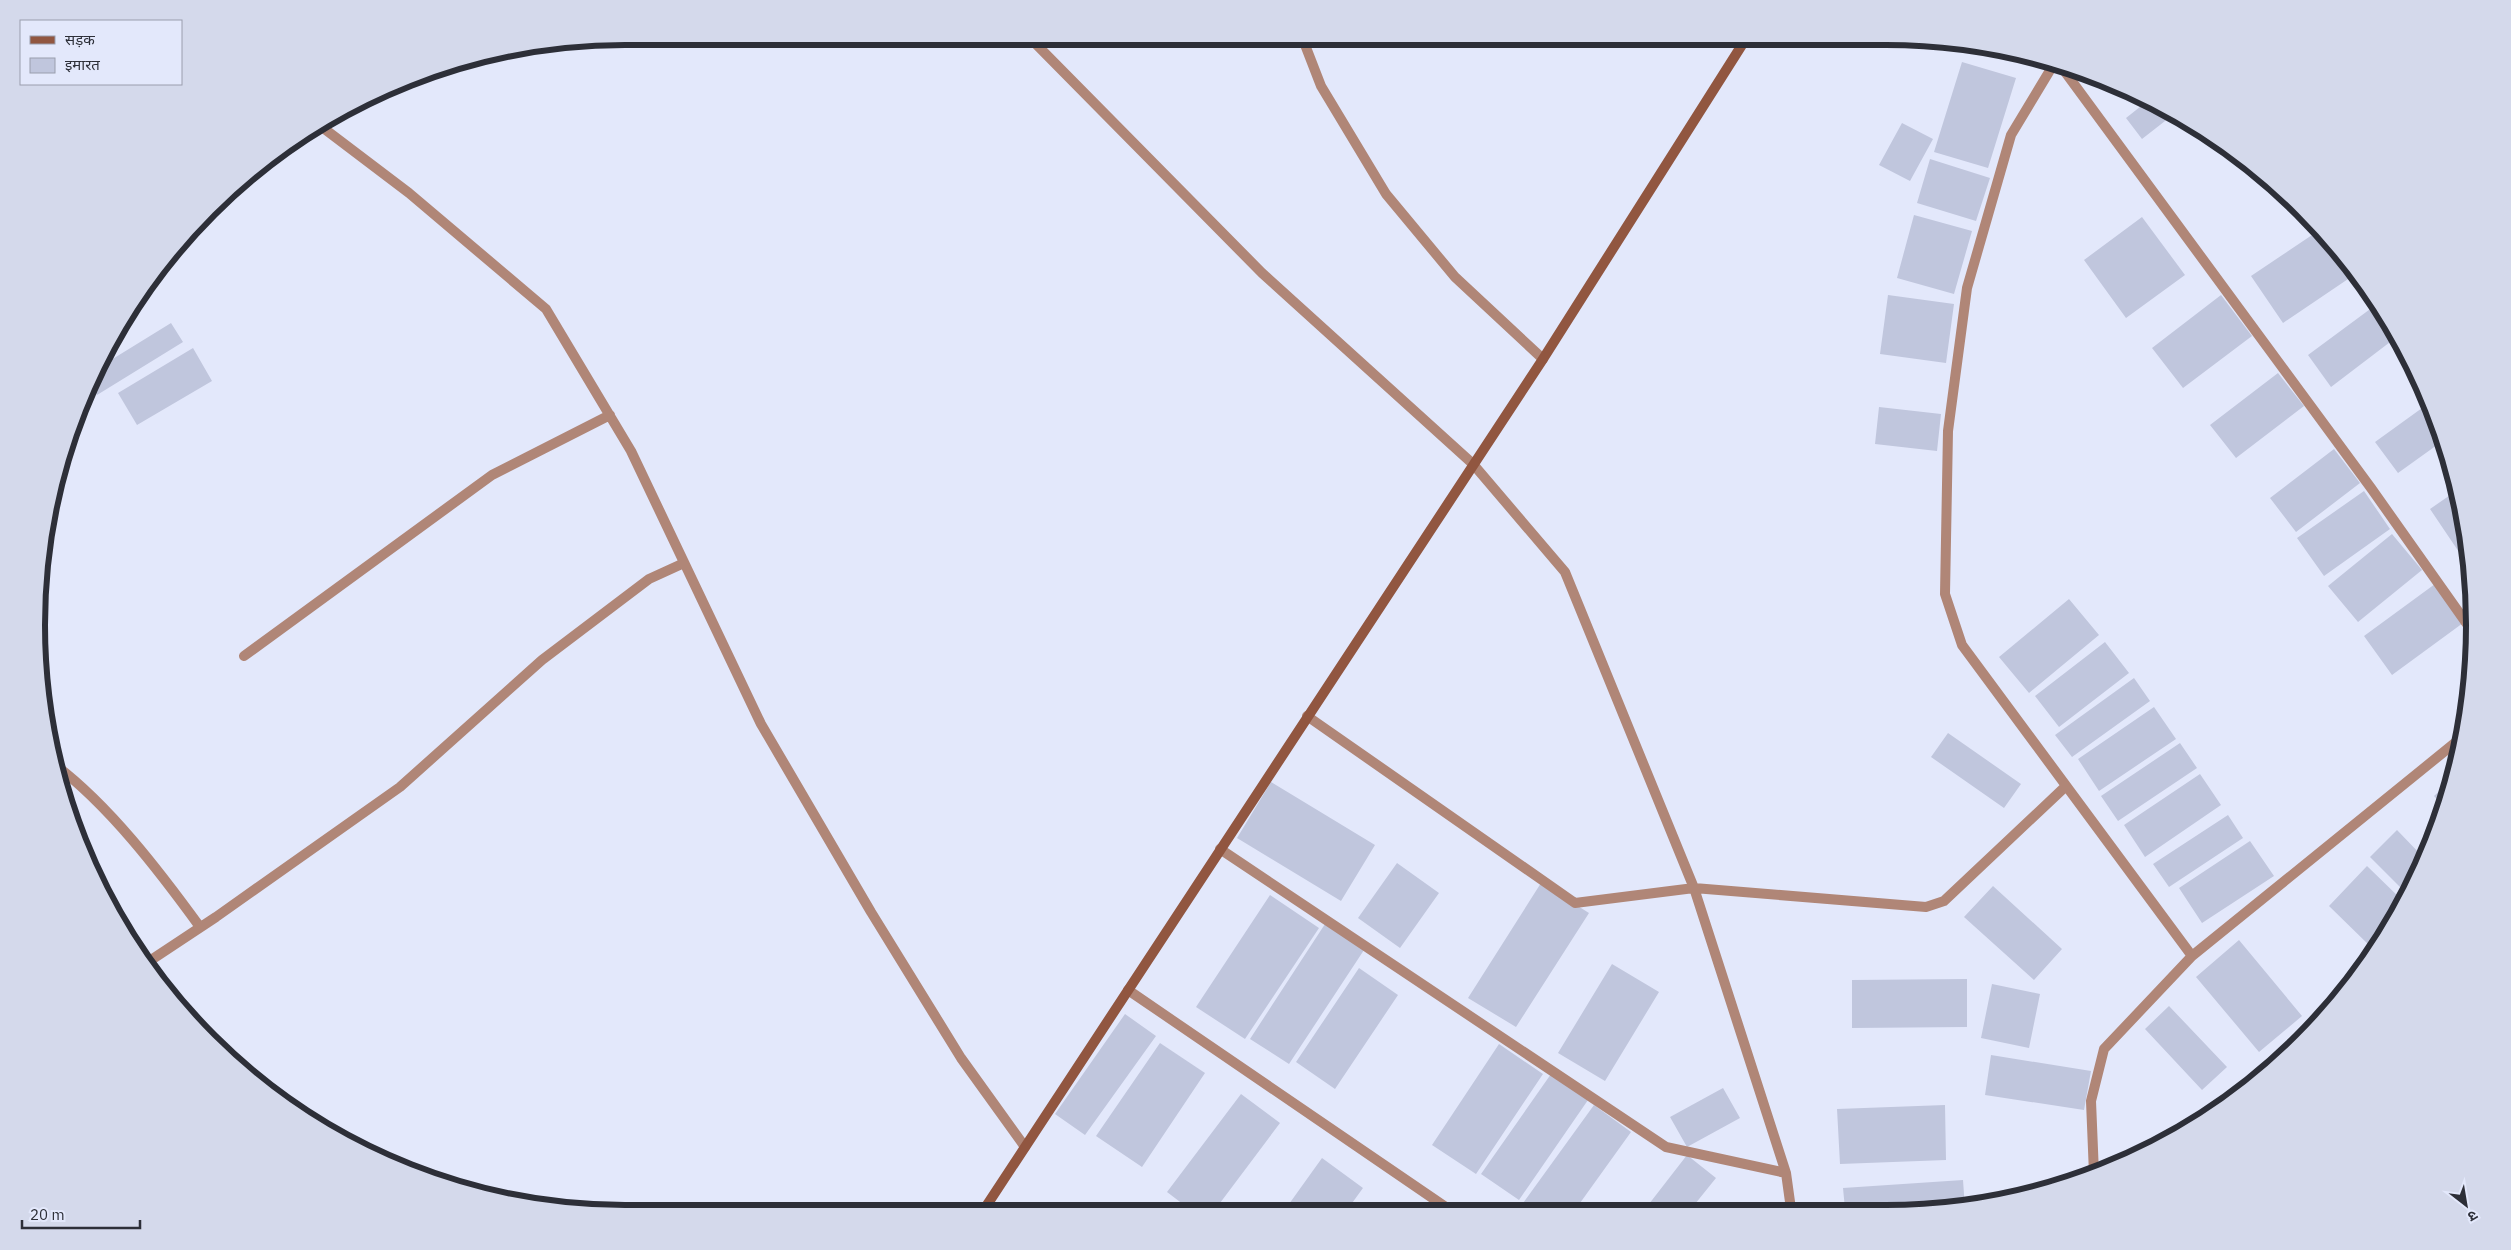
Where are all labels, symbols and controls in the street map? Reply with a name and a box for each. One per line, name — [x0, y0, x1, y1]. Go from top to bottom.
legend — [20, 20, 182, 85]
text: सड़क — [65, 30, 95, 49]
text: इमारत — [65, 55, 100, 74]
north arrow — [2441, 1180, 2491, 1230]
scale bar — [22, 1198, 140, 1230]
text: 20 m — [30, 1205, 65, 1224]
text: उ — [2464, 1206, 2481, 1226]

